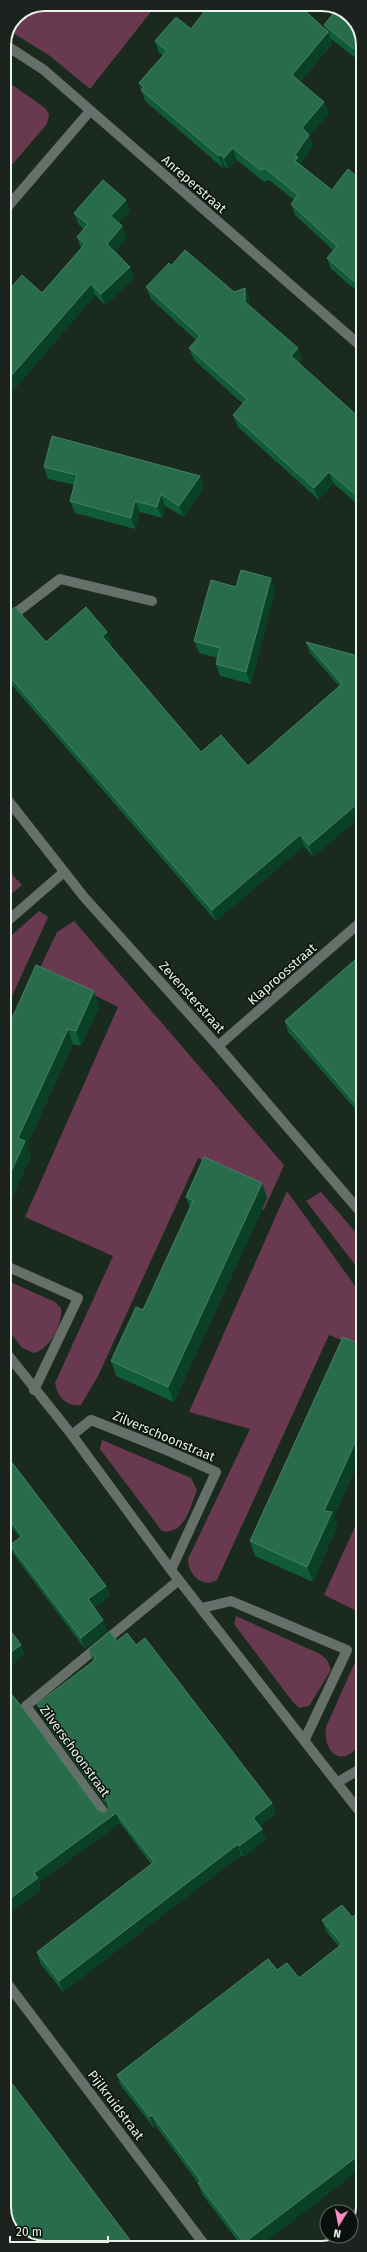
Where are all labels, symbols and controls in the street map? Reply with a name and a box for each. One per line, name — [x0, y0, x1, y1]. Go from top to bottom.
street label: Anreperstraat — [159, 152, 230, 216]
street label: Klaproosstraat — [245, 940, 320, 1008]
street label: Zevensterstraat — [156, 958, 228, 1036]
street label: Zilverschoonstraat — [111, 1408, 217, 1464]
street label: Zilverschoonstraat — [37, 1702, 113, 1800]
street label: Pijlkruidstraat — [85, 2067, 147, 2143]
north arrow — [319, 2204, 359, 2244]
scale bar — [10, 2218, 108, 2244]
text: 20 m — [16, 2225, 42, 2239]
text: N — [333, 2226, 342, 2240]

